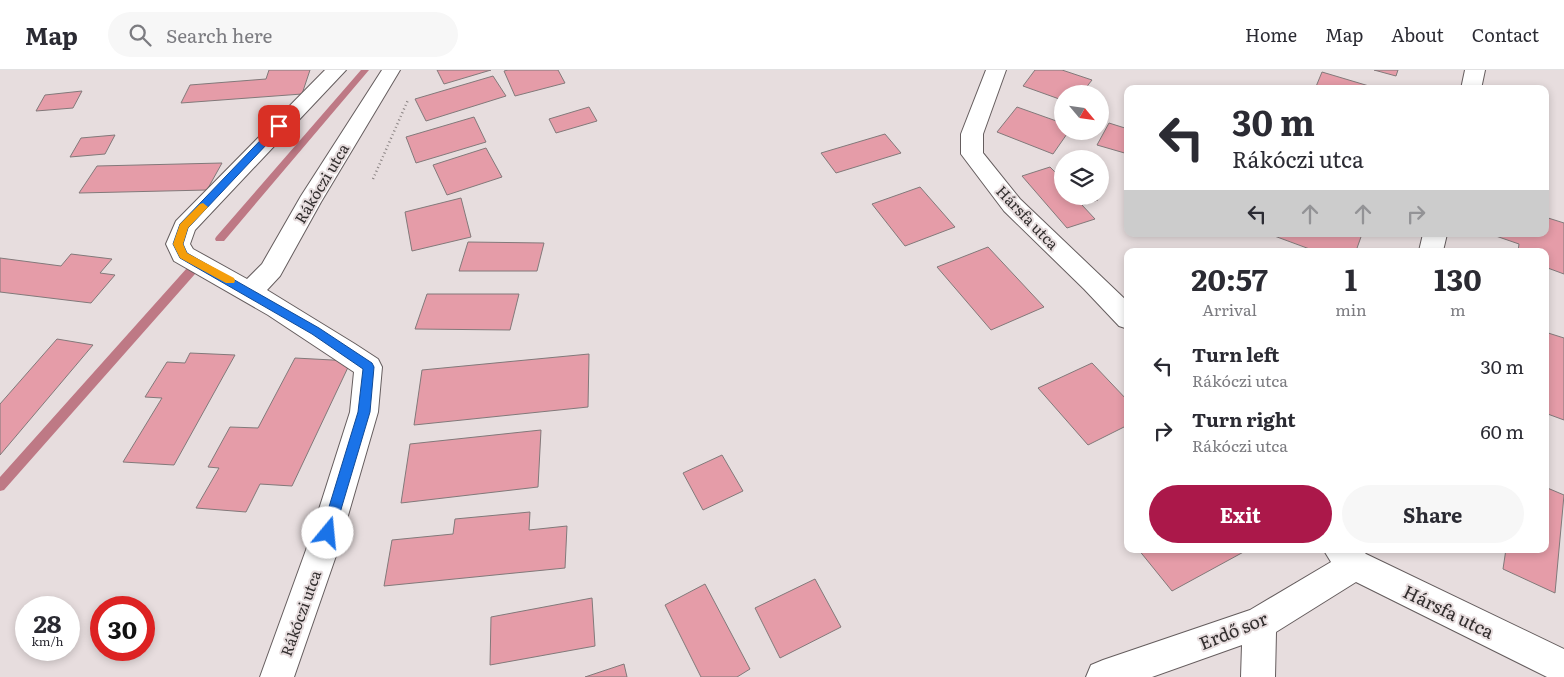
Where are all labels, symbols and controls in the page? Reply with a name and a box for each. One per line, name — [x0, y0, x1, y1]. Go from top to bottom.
search box — [108, 12, 458, 57]
text: Map — [25, 17, 78, 52]
icon: search — [126, 21, 154, 49]
text: Search here — [166, 21, 272, 49]
text: Home — [1245, 21, 1297, 48]
text: Map — [1325, 21, 1363, 48]
text: About — [1391, 21, 1444, 48]
text: Contact — [1472, 21, 1539, 48]
north arrow — [1054, 85, 1109, 140]
map controls — [1054, 85, 1109, 205]
text: 30 m — [1232, 95, 1315, 147]
pin — [258, 105, 300, 147]
icon: left — [1149, 105, 1214, 170]
icon: arrive — [265, 112, 293, 140]
street label: Rákóczi utca — [288, 138, 354, 227]
text: Rákóczi utca — [1232, 142, 1364, 175]
button: layers — [1054, 150, 1109, 205]
street label: Hársfa utca — [991, 180, 1065, 255]
icon: left — [1243, 200, 1271, 228]
icon: ahead — [1296, 200, 1324, 228]
icon: ahead — [1349, 200, 1377, 228]
icon: right — [1402, 200, 1430, 228]
text: 20:57 — [1191, 256, 1268, 300]
text: 1 — [1345, 256, 1357, 300]
text: 130 — [1434, 256, 1482, 300]
text: Arrival — [1202, 297, 1257, 321]
text: min — [1335, 297, 1367, 321]
text: m — [1450, 297, 1466, 321]
text: Turn left — [1192, 340, 1279, 368]
icon: left — [1149, 352, 1177, 380]
text: 30 m — [1480, 352, 1524, 380]
text: Rákóczi utca — [1192, 368, 1288, 392]
text: Turn right — [1192, 405, 1296, 433]
icon: right — [1149, 417, 1177, 445]
text: 60 m — [1481, 417, 1524, 445]
text: Rákóczi utca — [1192, 433, 1288, 457]
button: Exit — [1149, 485, 1332, 543]
button: Share — [1342, 485, 1524, 543]
position arrow — [301, 506, 353, 558]
street label: Rákóczi utca — [274, 566, 326, 659]
street label: Hársfa utca — [1399, 577, 1499, 645]
speed limit sign: 30 — [90, 596, 155, 661]
text: 28 — [33, 604, 62, 641]
street label: Erdő sor — [1195, 604, 1272, 656]
text: km/h — [32, 632, 63, 650]

